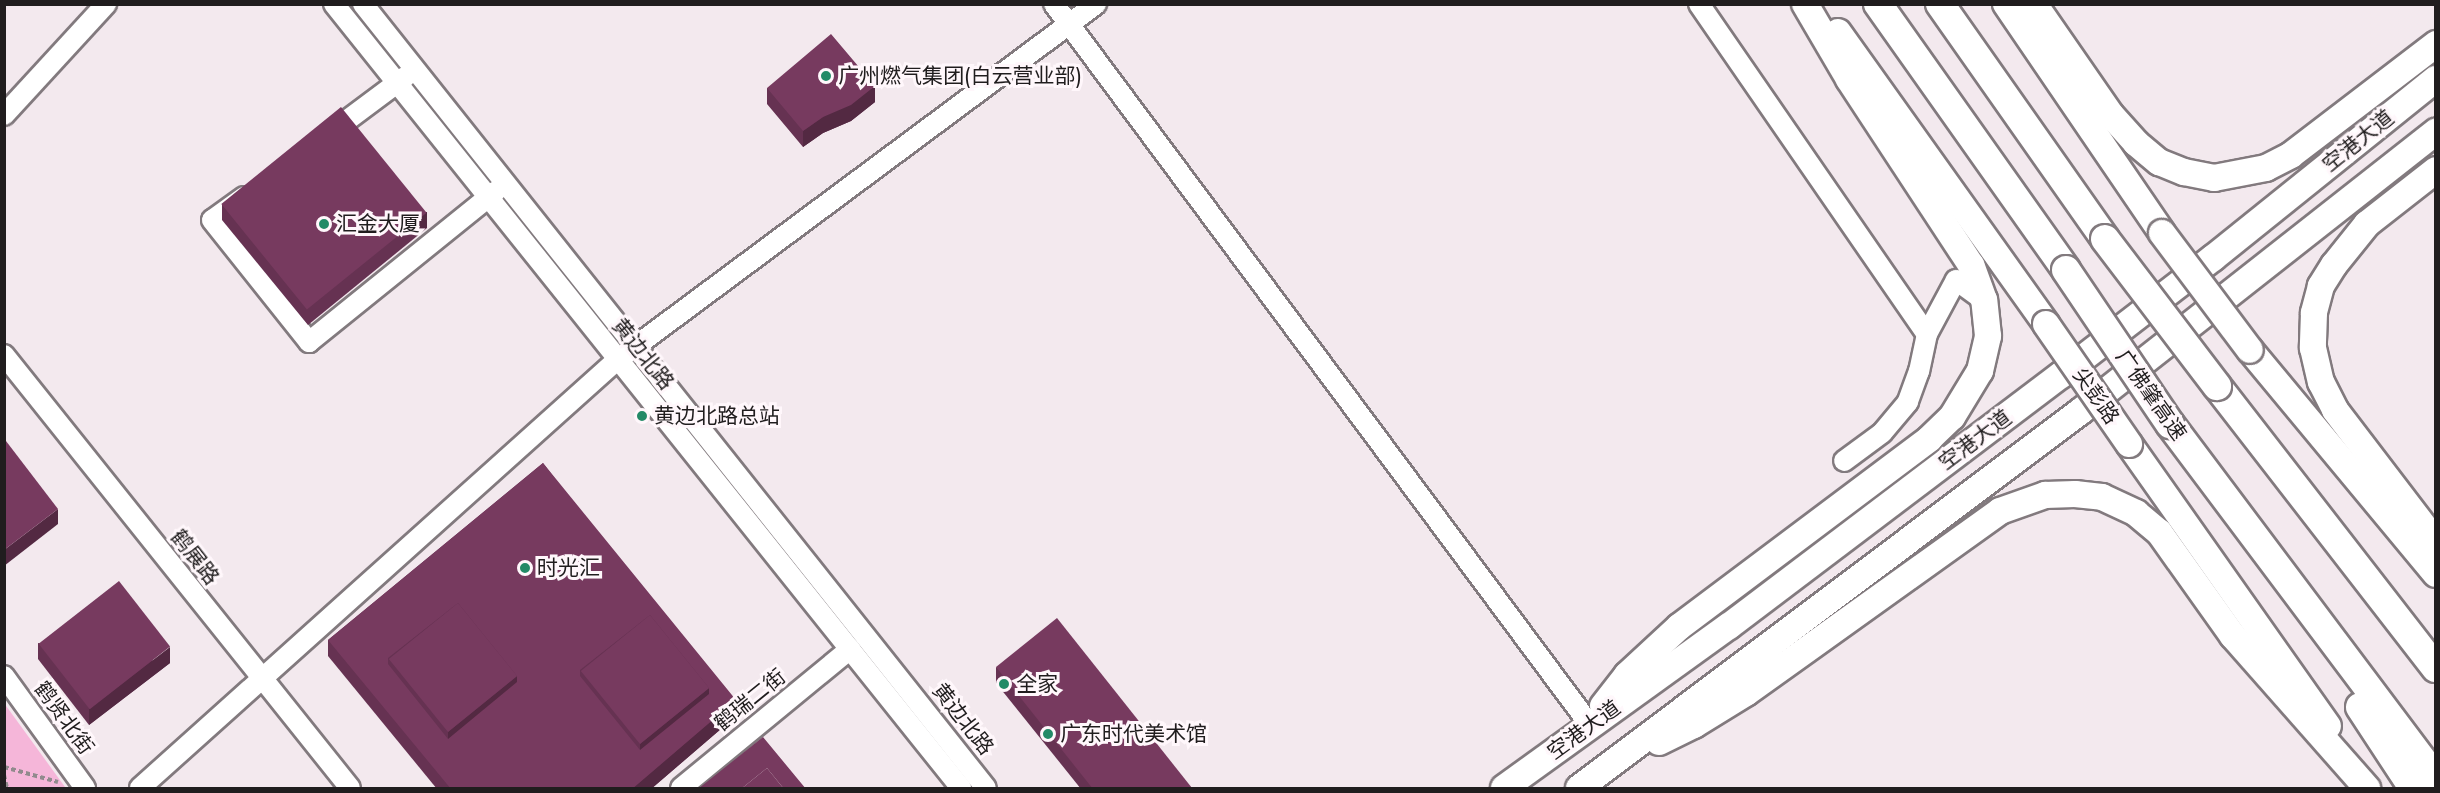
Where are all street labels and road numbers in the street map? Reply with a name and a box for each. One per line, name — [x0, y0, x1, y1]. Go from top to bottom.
street label: 空港大道 — [2317, 105, 2399, 177]
street label: 黄边北路 — [607, 313, 679, 395]
street label: 广佛肇高速 — [2111, 345, 2191, 445]
street label: 尖彭路 — [2068, 363, 2124, 429]
street label: 空港大道 — [1934, 405, 2016, 475]
street label: 鹤展路 — [166, 524, 224, 590]
street label: 鹤瑞二街 — [709, 664, 791, 736]
street label: 鹤贤北街 — [29, 677, 99, 759]
street label: 黄边北路 — [927, 678, 999, 760]
street label: 空港大道 — [1543, 695, 1625, 765]

